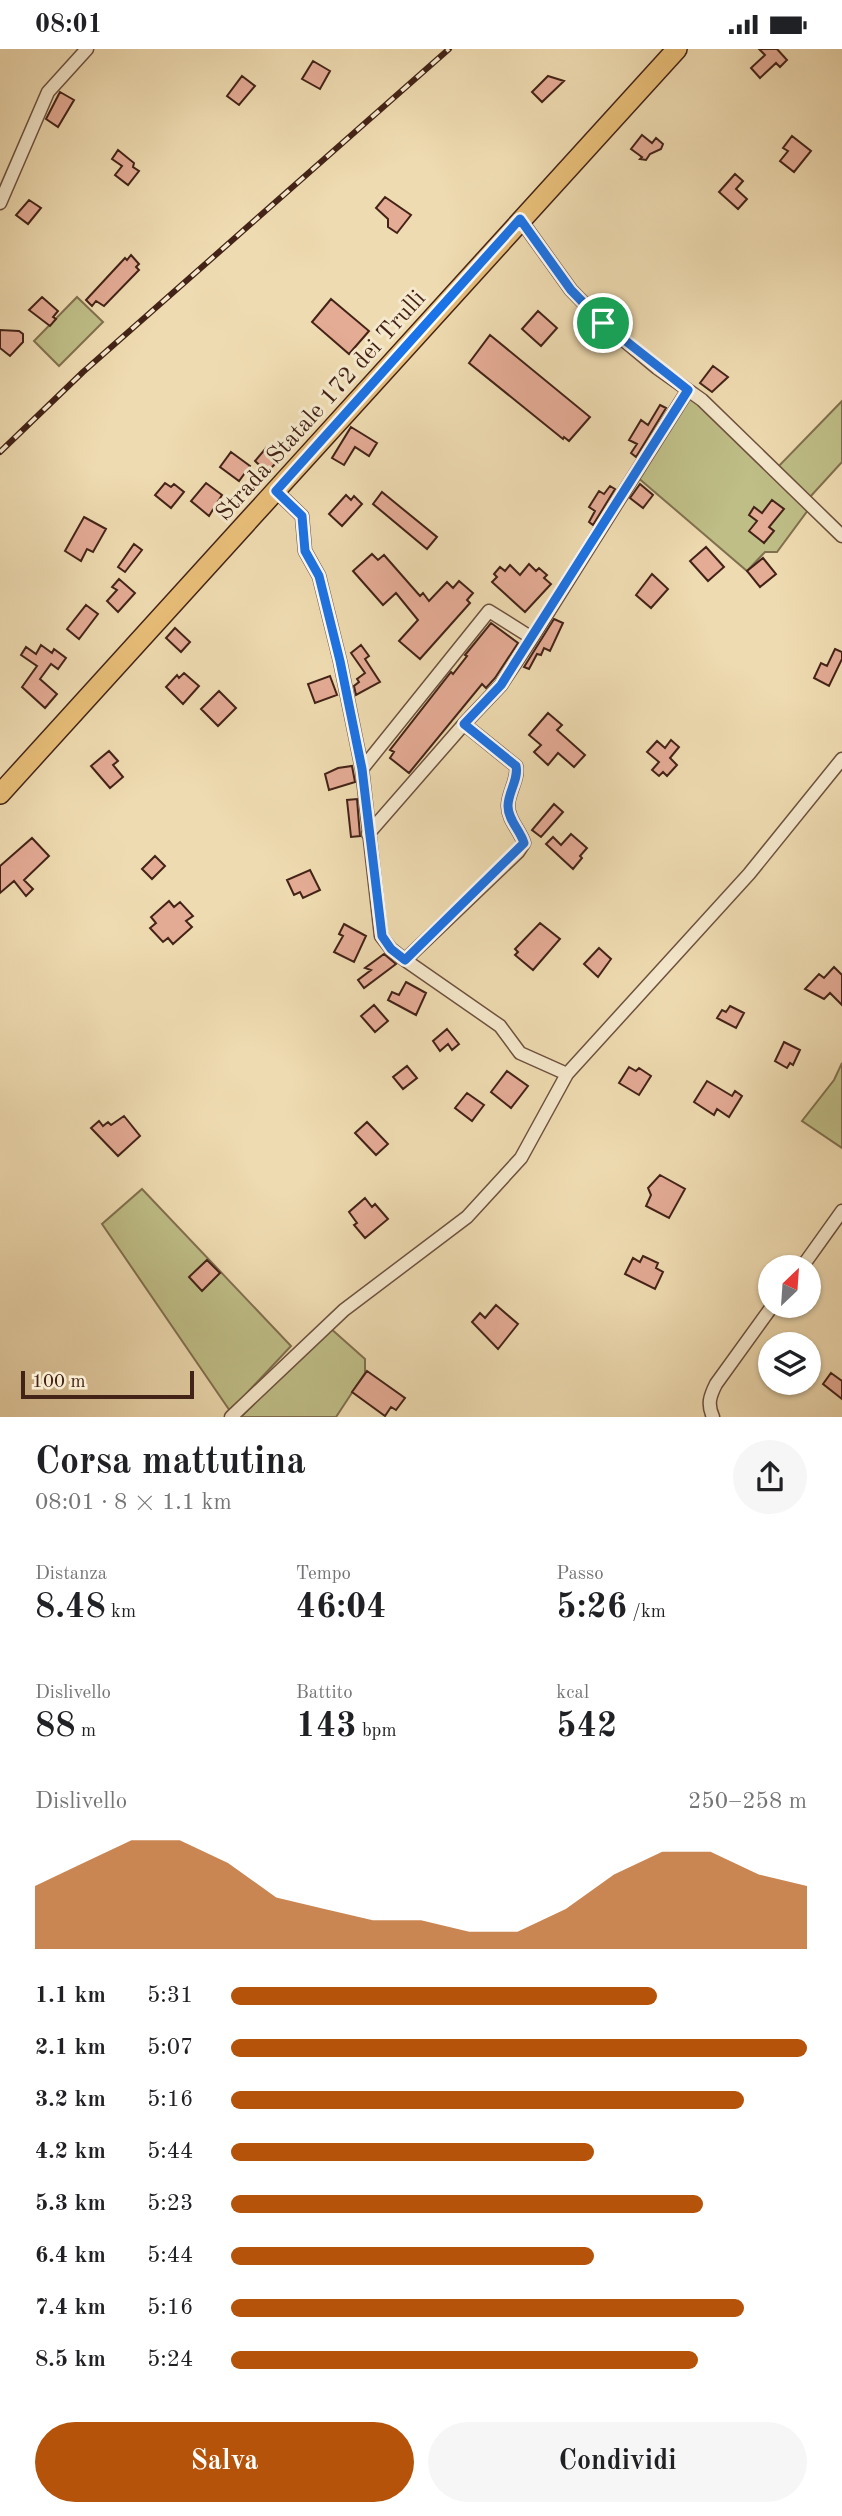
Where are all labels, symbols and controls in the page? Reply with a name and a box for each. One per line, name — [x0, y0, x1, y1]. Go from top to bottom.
text: 08:01 — [35, 12, 103, 38]
street label: Strada Statale 172 dei Trulli — [212, 287, 431, 526]
pin — [573, 293, 633, 353]
icon: arrive — [584, 304, 622, 342]
north arrow — [758, 1255, 821, 1318]
map controls — [758, 1255, 821, 1395]
button: layers — [758, 1332, 821, 1395]
scale bar — [21, 1368, 194, 1400]
text: 100 m — [32, 1373, 85, 1392]
button: share — [733, 1440, 807, 1514]
text: Corsa mattutina — [35, 1444, 306, 1482]
text: 08:01 · 8 × 1.1 km — [35, 1491, 232, 1514]
text: Distanza — [35, 1565, 107, 1584]
text: Tempo — [296, 1565, 351, 1584]
text: Passo — [556, 1565, 604, 1584]
text: 8.48 — [35, 1590, 106, 1625]
text: 46:04 — [296, 1590, 387, 1625]
text: 5:26 — [556, 1590, 627, 1625]
text: km — [106, 1603, 136, 1622]
text: /km — [627, 1603, 666, 1622]
text: Dislivello — [35, 1684, 111, 1703]
text: Battito — [296, 1684, 353, 1703]
text: kcal — [556, 1684, 589, 1703]
text: 88 — [35, 1709, 76, 1744]
text: 143 — [296, 1709, 357, 1744]
text: 542 — [556, 1709, 617, 1744]
text: m — [76, 1722, 96, 1741]
text: bpm — [357, 1722, 397, 1741]
text: Dislivello — [35, 1790, 127, 1813]
text: 250–258 m — [688, 1790, 807, 1813]
text: 1.1 km — [35, 1984, 106, 2007]
text: 5:31 — [147, 1984, 193, 2007]
text: 2.1 km — [35, 2036, 106, 2059]
text: 5:07 — [147, 2036, 193, 2059]
text: 3.2 km — [35, 2088, 106, 2111]
text: 5:16 — [147, 2088, 193, 2111]
text: 4.2 km — [35, 2140, 106, 2163]
text: 5:44 — [147, 2140, 193, 2163]
text: 5.3 km — [35, 2192, 106, 2215]
text: 5:23 — [147, 2192, 193, 2215]
text: 6.4 km — [35, 2244, 106, 2267]
text: 5:44 — [147, 2244, 193, 2267]
text: 7.4 km — [35, 2296, 106, 2319]
text: 5:16 — [147, 2296, 193, 2319]
text: 8.5 km — [35, 2348, 106, 2371]
text: 5:24 — [147, 2348, 193, 2371]
button: Salva — [35, 2422, 414, 2502]
button: Condividi — [428, 2422, 807, 2502]

